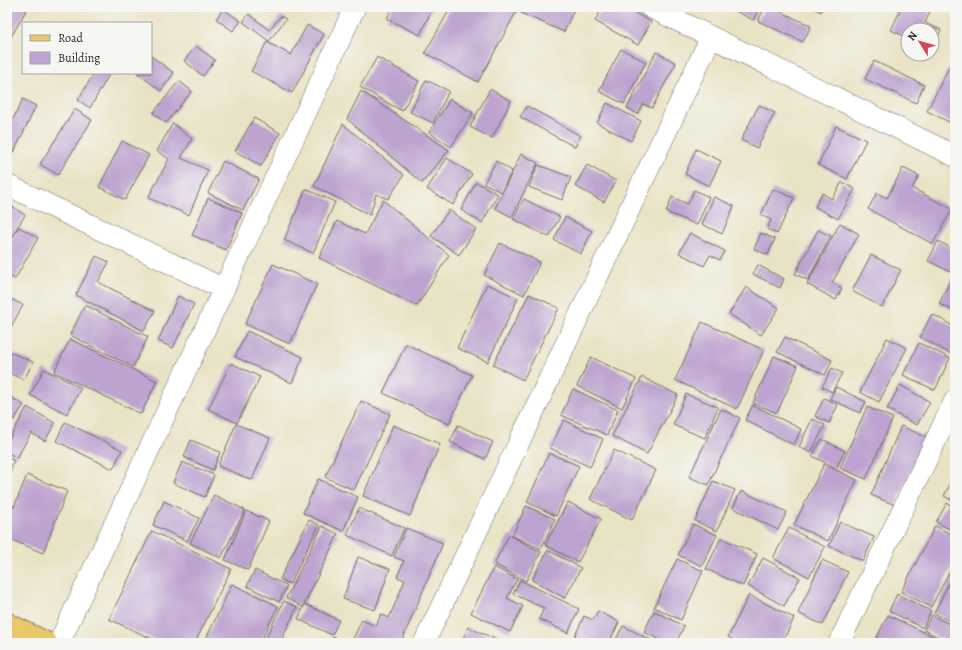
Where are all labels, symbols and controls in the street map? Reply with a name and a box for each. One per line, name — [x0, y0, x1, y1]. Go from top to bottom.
legend — [22, 22, 152, 74]
north arrow — [900, 22, 940, 62]
text: N — [904, 29, 921, 44]
text: Road — [58, 30, 84, 46]
text: Building — [58, 50, 100, 66]

